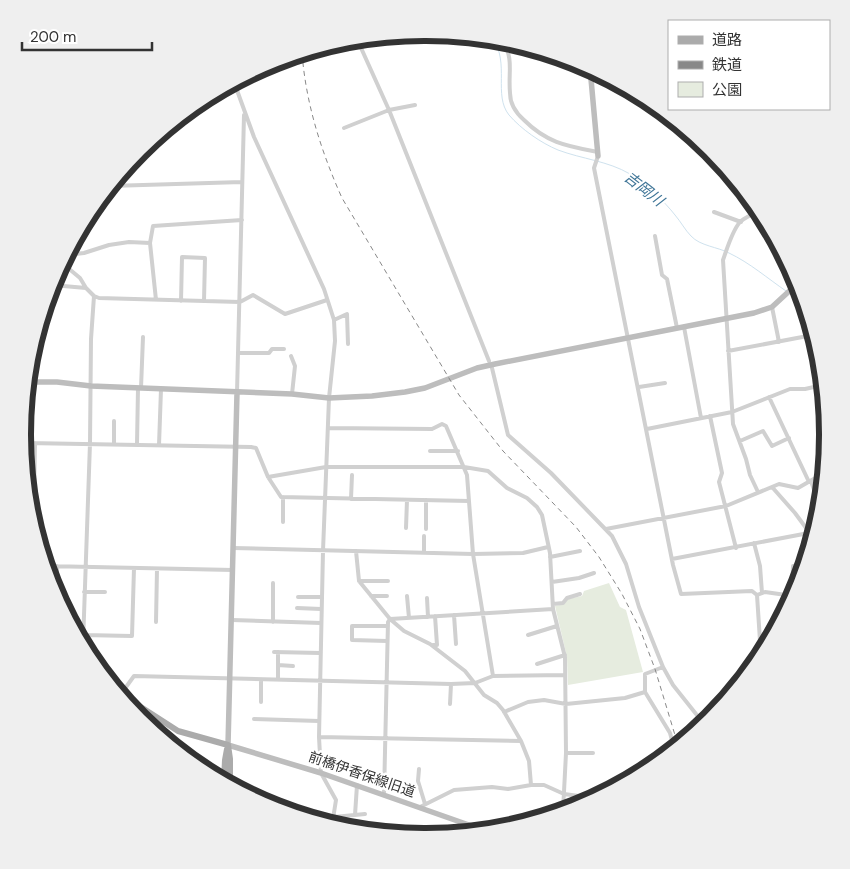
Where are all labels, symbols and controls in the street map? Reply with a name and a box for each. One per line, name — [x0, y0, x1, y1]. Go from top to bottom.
scale bar — [22, 20, 152, 52]
legend — [668, 20, 830, 110]
text: 200 m — [30, 27, 76, 47]
text: 道路 — [712, 30, 742, 50]
text: 鉄道 — [712, 55, 742, 75]
text: 公園 — [712, 80, 742, 100]
water label: 吉岡川 — [620, 167, 669, 212]
street label: 前橋伊香保線旧道 — [306, 747, 418, 801]

